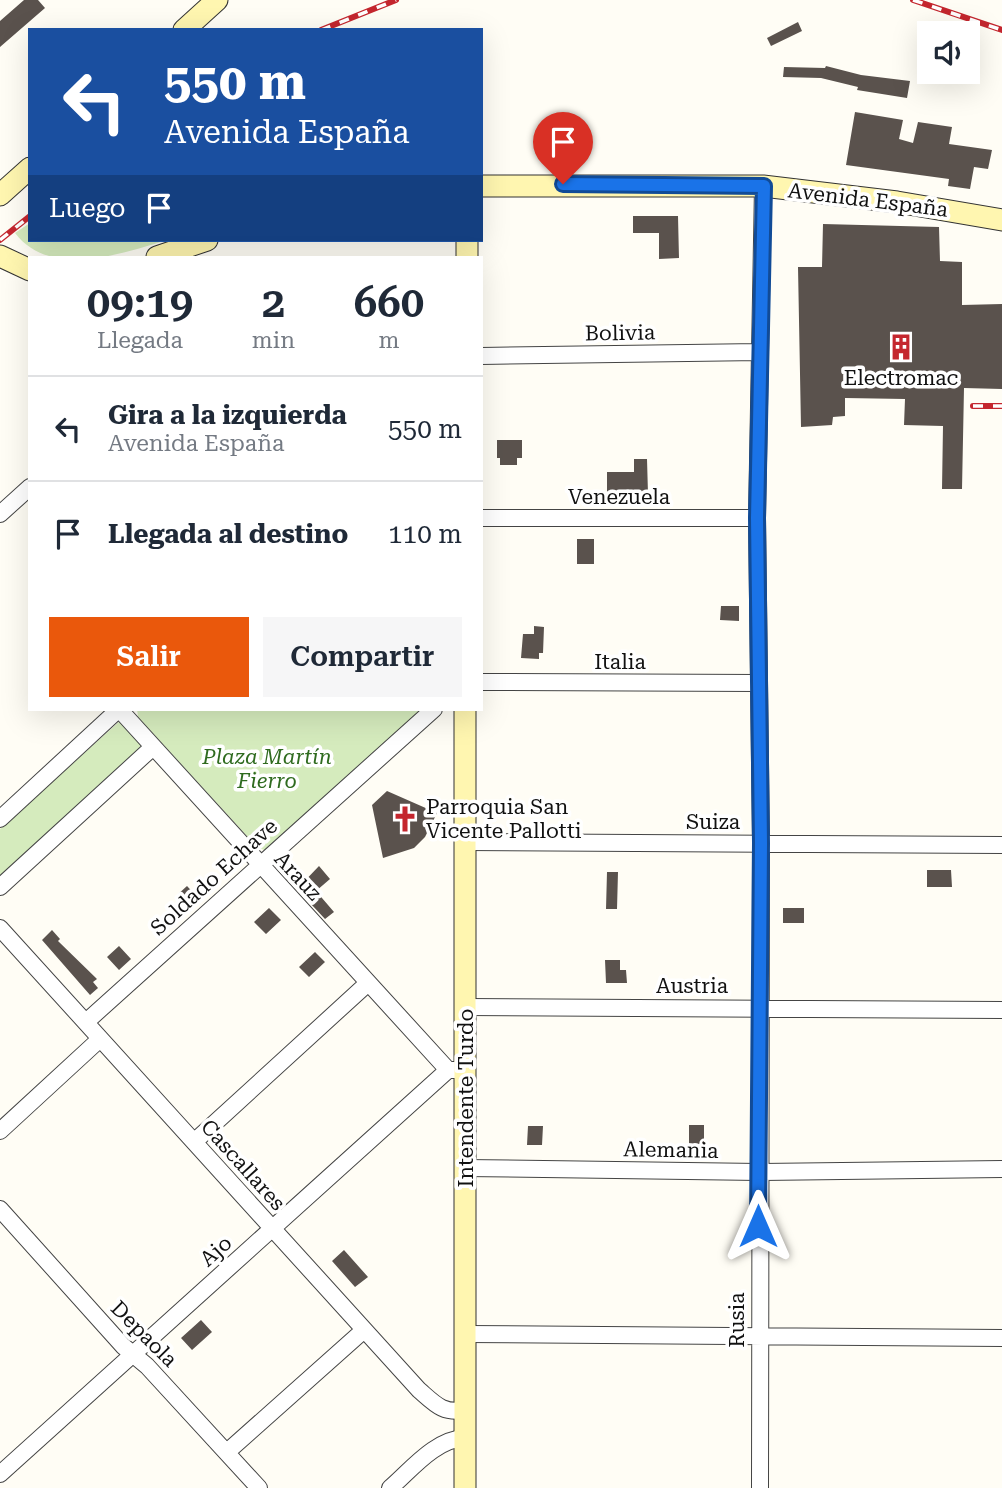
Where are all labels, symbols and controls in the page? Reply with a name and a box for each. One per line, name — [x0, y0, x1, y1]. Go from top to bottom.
map controls — [917, 21, 980, 84]
button: sound — [917, 21, 980, 84]
text: 550 m — [164, 54, 306, 111]
icon: left — [49, 56, 140, 147]
pin — [533, 112, 593, 184]
text: Avenida España — [164, 113, 409, 151]
icon: arrive — [544, 123, 582, 161]
street label: Avenida España — [787, 178, 950, 222]
icon: arrive — [140, 189, 178, 227]
text: Luego — [49, 193, 126, 223]
text: 09:19 — [87, 278, 193, 327]
text: 2 — [262, 278, 285, 327]
text: 660 — [354, 278, 424, 327]
street label: Bolivia — [585, 320, 656, 346]
text: Llegada — [97, 327, 183, 354]
text: min — [252, 327, 295, 354]
text: m — [378, 327, 399, 354]
building icon: Electromac — [886, 332, 916, 362]
place label: Electromac — [844, 366, 959, 390]
text: Gira a la izquierda — [108, 400, 347, 430]
icon: left — [49, 410, 87, 448]
text: 550 m — [388, 414, 462, 444]
text: Avenida España — [108, 430, 284, 457]
street label: Venezuela — [568, 485, 671, 509]
icon: arrive — [49, 515, 87, 553]
text: Llegada al destino — [108, 519, 348, 549]
text: 110 m — [388, 519, 462, 549]
button: Salir — [49, 617, 249, 697]
button: Compartir — [263, 617, 462, 697]
street label: Italia — [594, 650, 646, 674]
park label: Plaza Martín Fierro — [201, 745, 332, 793]
place label: Parroquia San Vicente Pallotti — [426, 795, 582, 843]
church icon: Parroquia San Vicente Pallotti — [390, 804, 420, 834]
street label: Suiza — [686, 810, 741, 834]
street label: Soldado Echave — [146, 814, 282, 940]
street label: Arauz — [270, 847, 326, 905]
street label: Austria — [656, 974, 729, 998]
street label: Intendente Turdo — [454, 1009, 478, 1187]
street label: Cascallares — [196, 1115, 290, 1215]
street label: Alemania — [623, 1137, 719, 1163]
position arrow — [721, 1189, 795, 1263]
street label: Ajo — [195, 1231, 237, 1271]
street label: Rusia — [725, 1292, 749, 1348]
street label: Depaola — [106, 1296, 182, 1372]

